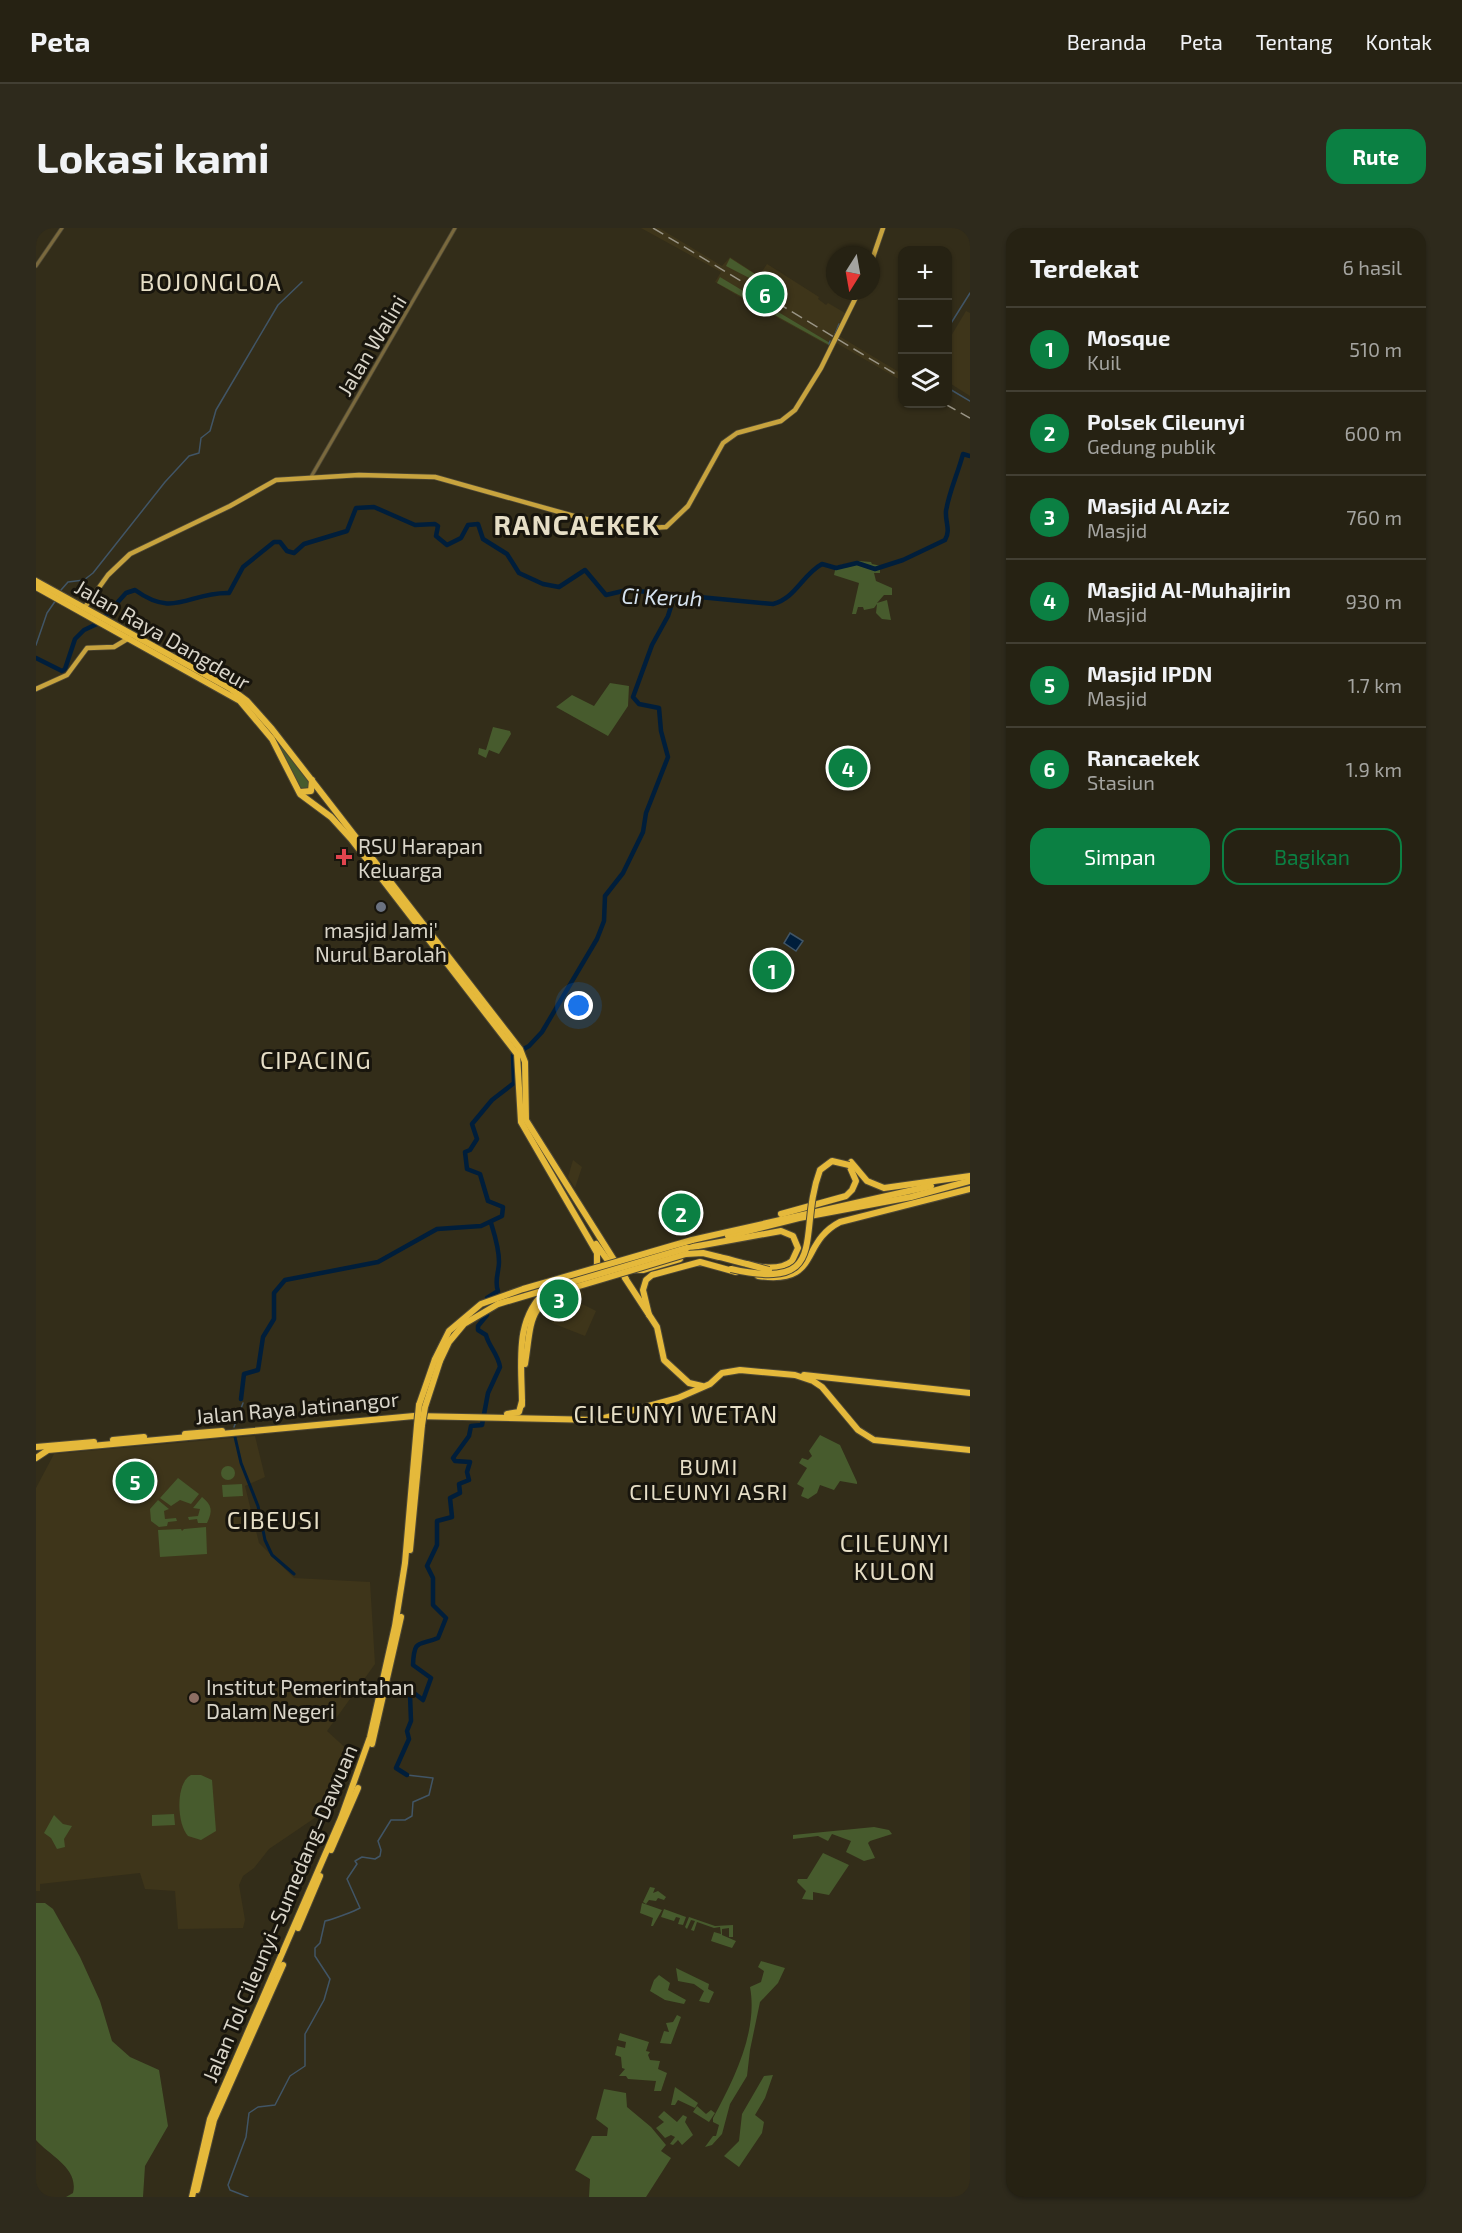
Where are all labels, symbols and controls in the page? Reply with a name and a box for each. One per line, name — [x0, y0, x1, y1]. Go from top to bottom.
text: Peta — [30, 24, 90, 58]
text: Beranda — [1067, 29, 1147, 54]
text: Peta — [1180, 29, 1223, 54]
text: Tentang — [1256, 29, 1333, 54]
text: Kontak — [1366, 29, 1432, 54]
button: Rute — [1326, 129, 1426, 184]
text: Lokasi kami — [36, 131, 270, 181]
north arrow — [826, 246, 880, 300]
map controls — [898, 246, 952, 408]
button: + — [898, 246, 952, 300]
text: Terdekat — [1030, 252, 1139, 283]
text: 6 hasil — [1342, 255, 1402, 279]
district label: BOJONGLOA — [140, 267, 282, 296]
pin: 6 — [746, 272, 784, 316]
street label: Jalan Walini — [331, 290, 411, 400]
button: − — [898, 300, 952, 354]
text: Mosque — [1087, 324, 1170, 350]
text: 1 — [1045, 337, 1054, 361]
text: 510 m — [1349, 337, 1402, 361]
text: Kuil — [1087, 350, 1121, 374]
button: layers — [898, 354, 952, 408]
text: Polsek Cileunyi — [1087, 408, 1245, 434]
text: 2 — [1044, 421, 1055, 445]
text: 600 m — [1344, 421, 1402, 445]
text: Gedung publik — [1087, 434, 1216, 458]
text: Masjid Al Aziz — [1087, 492, 1230, 518]
text: 3 — [1044, 505, 1055, 529]
text: 760 m — [1346, 505, 1402, 529]
district label: RANCAEKEK — [494, 508, 660, 540]
text: Masjid — [1087, 518, 1147, 542]
street label: Jalan Raya Dangdeur — [71, 574, 256, 695]
text: Masjid Al-Muhajirin — [1087, 576, 1291, 602]
water label: Ci Keruh — [621, 582, 703, 610]
text: 4 — [1043, 589, 1056, 613]
text: 930 m — [1345, 589, 1402, 613]
text: Masjid — [1087, 602, 1147, 626]
text: Masjid IPDN — [1087, 660, 1212, 686]
text: 5 — [1044, 673, 1055, 697]
text: 1.7 km — [1348, 673, 1402, 697]
text: Masjid — [1087, 686, 1147, 710]
text: Rancaekek — [1087, 744, 1200, 770]
pin: 4 — [828, 746, 868, 790]
text: 6 — [1044, 757, 1055, 781]
text: 1.9 km — [1346, 757, 1402, 781]
text: Stasiun — [1087, 770, 1155, 794]
button: Simpan — [1030, 828, 1210, 885]
button: Bagikan — [1222, 828, 1402, 885]
place label: RSU Harapan Keluarga — [358, 833, 483, 882]
marker: RSU Harapan Keluarga — [335, 848, 353, 866]
marker: masjid Jami' Nurul Barolah — [374, 900, 388, 914]
place label: masjid Jami' Nurul Barolah — [315, 917, 447, 966]
pin: 1 — [752, 948, 792, 992]
your location — [564, 991, 593, 1020]
district label: CIPACING — [260, 1045, 372, 1074]
pin: 2 — [662, 1190, 700, 1236]
pin: 3 — [540, 1276, 578, 1322]
street label: Jalan Raya Jatinangor — [194, 1386, 400, 1428]
district label: CILEUNYI WETAN — [573, 1399, 779, 1428]
district label: BUMI CILEUNYI ASRI — [629, 1453, 789, 1504]
pin: 5 — [116, 1458, 154, 1504]
district label: CIBEUSI — [227, 1505, 321, 1534]
district label: CILEUNYI KULON — [840, 1528, 950, 1585]
place label: Institut Pemerintahan Dalam Negeri — [206, 1674, 415, 1723]
marker: Institut Pemerintahan Dalam Negeri — [187, 1691, 201, 1705]
street label: Jalan Tol Cileunyi–Sumedang–Dawuan — [196, 1740, 362, 2086]

